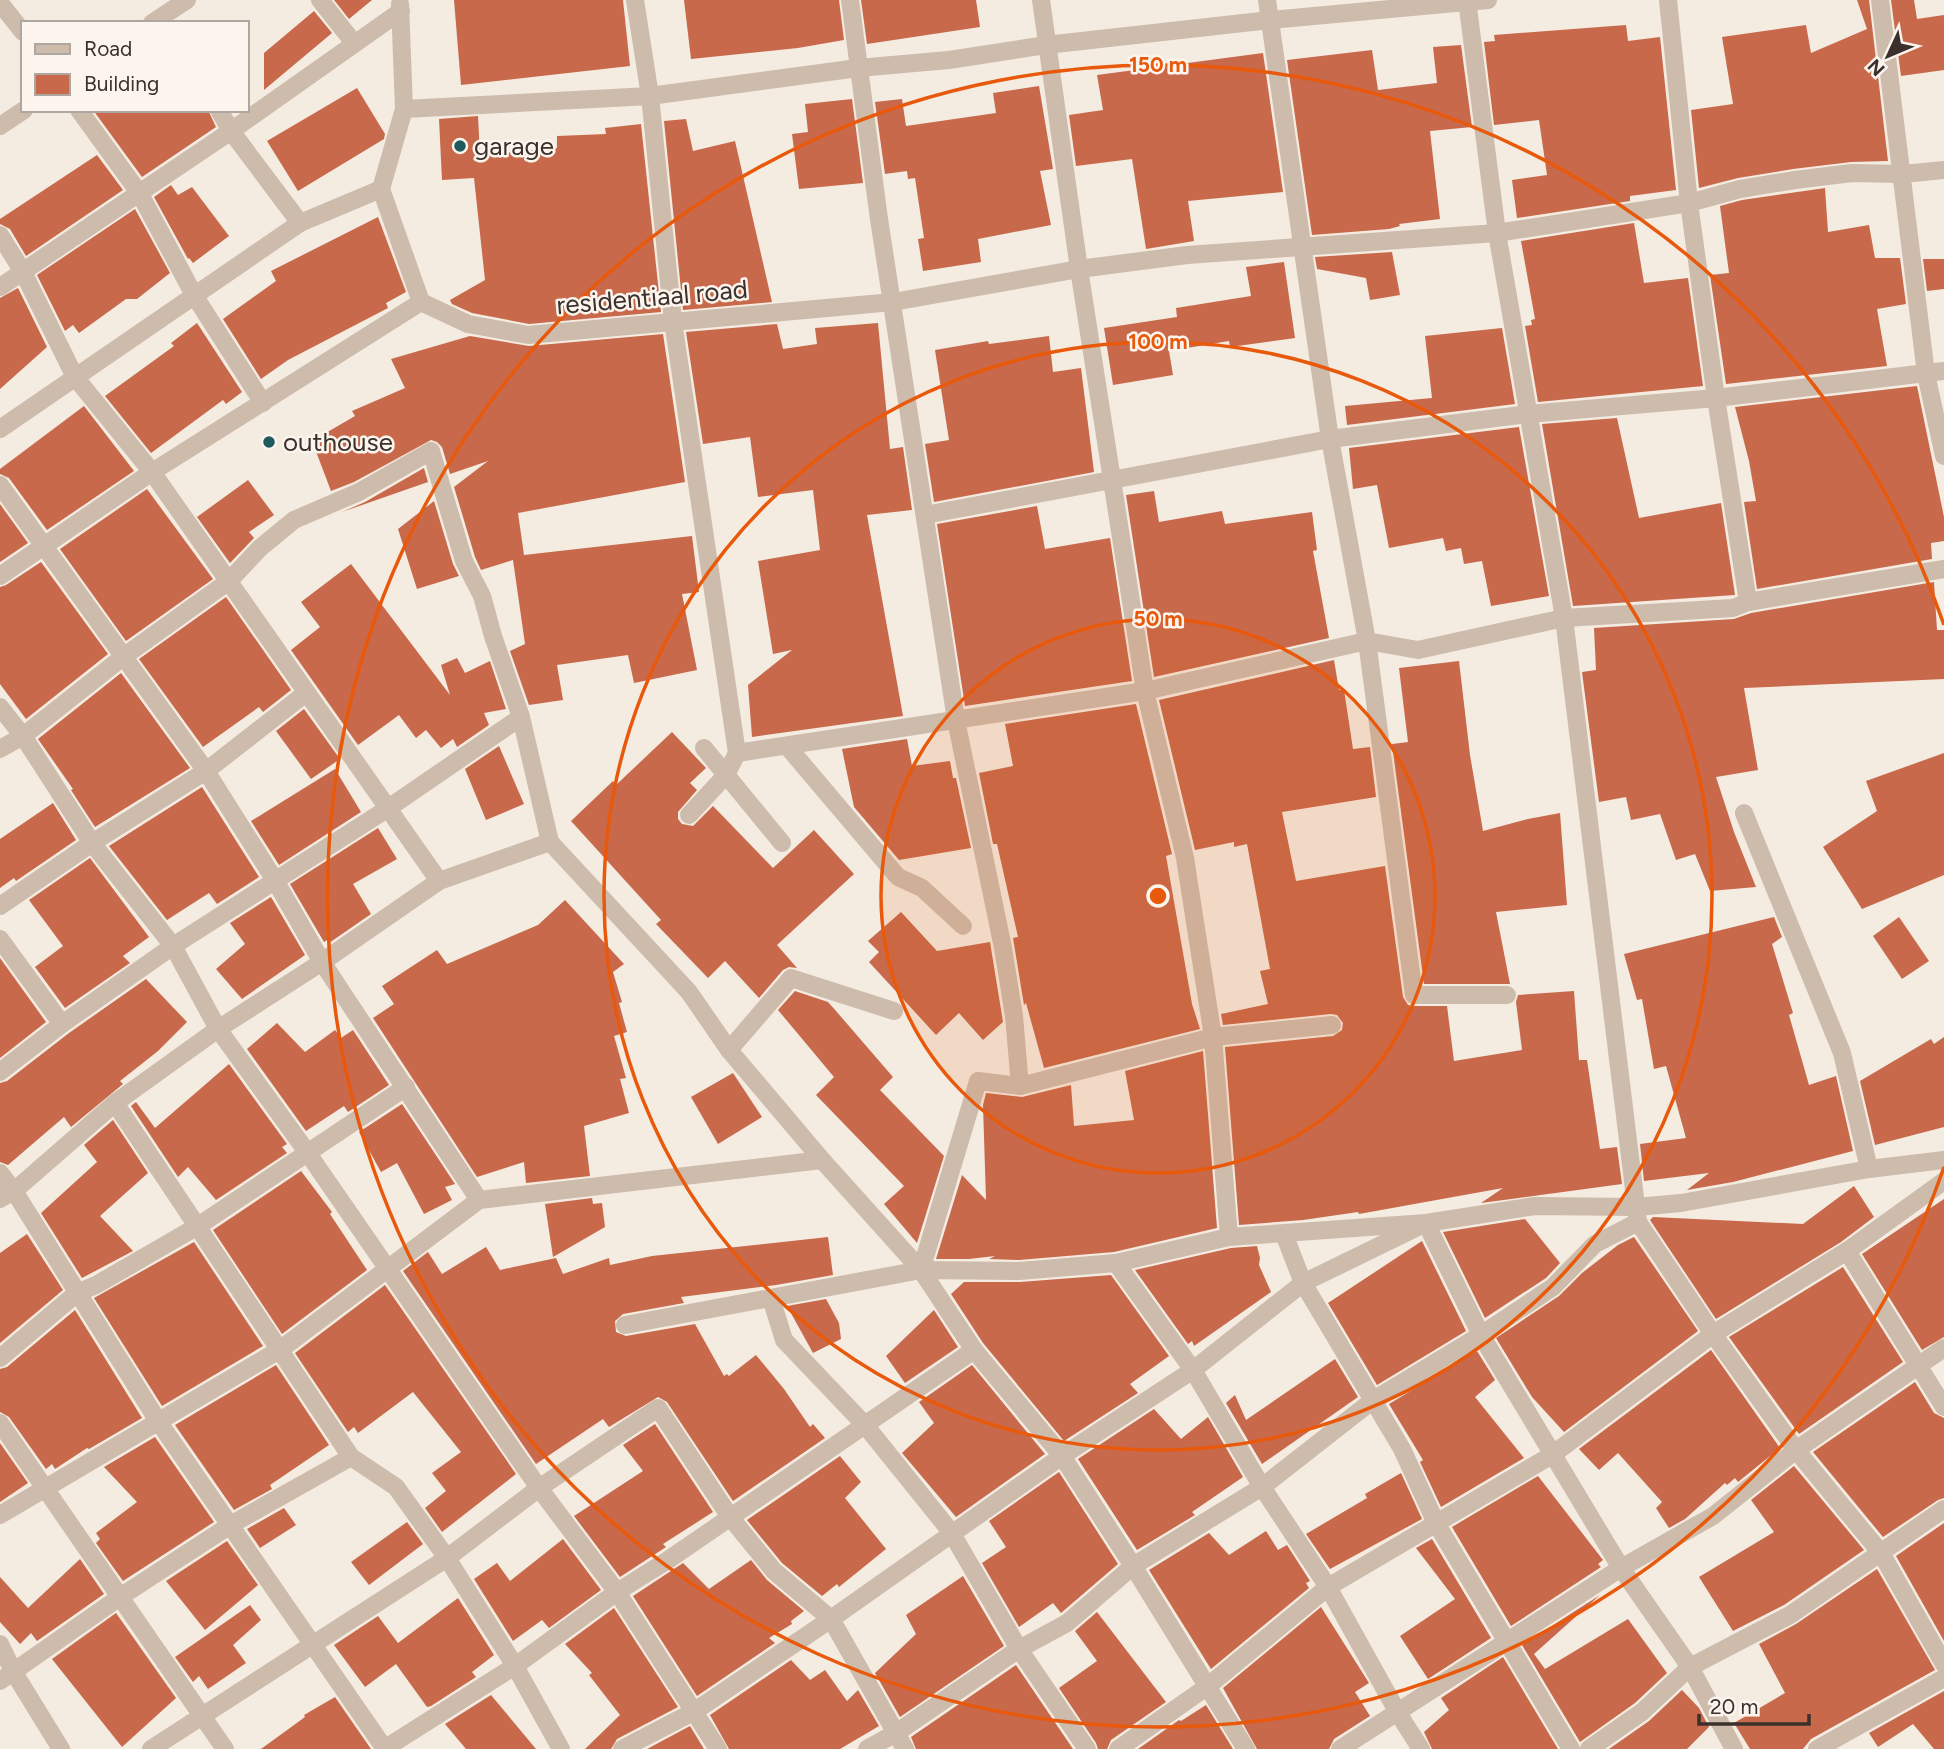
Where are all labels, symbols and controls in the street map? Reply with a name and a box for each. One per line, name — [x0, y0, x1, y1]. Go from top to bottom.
legend — [21, 21, 248, 112]
north arrow — [1853, 21, 1923, 91]
text: Road — [84, 36, 132, 61]
text: 150 m — [1129, 52, 1187, 77]
text: N — [1863, 54, 1890, 81]
text: Building — [84, 71, 159, 96]
place label: garage — [474, 130, 554, 162]
marker: garage — [452, 138, 468, 154]
street label: residentiaal road — [555, 273, 749, 321]
text: 100 m — [1128, 329, 1188, 354]
place label: outhouse — [283, 426, 393, 458]
marker: outhouse — [261, 434, 277, 450]
text: 50 m — [1133, 606, 1183, 631]
centre of rings — [1146, 884, 1170, 908]
scale bar — [1699, 1682, 1809, 1726]
text: 20 m — [1710, 1694, 1758, 1719]

